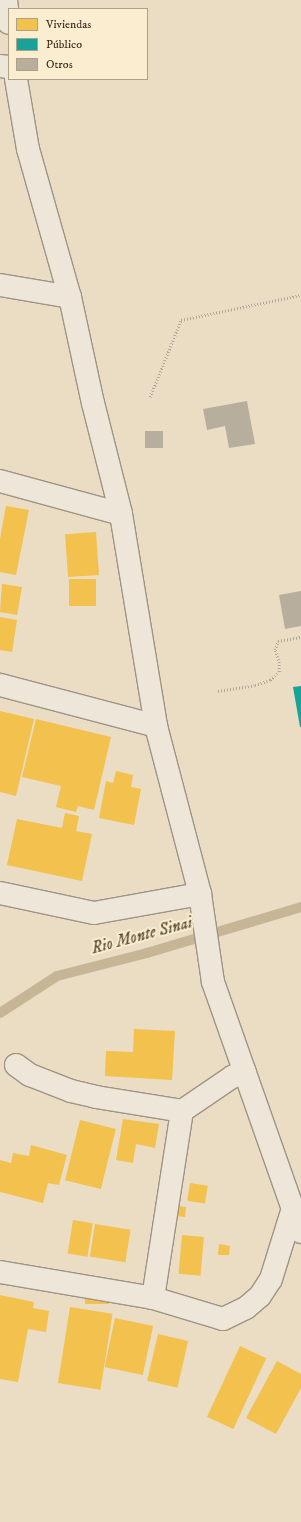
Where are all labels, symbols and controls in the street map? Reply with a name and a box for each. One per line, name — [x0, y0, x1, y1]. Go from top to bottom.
legend — [8, 8, 148, 80]
text: Viviendas — [46, 17, 91, 32]
text: Público — [46, 37, 82, 52]
text: Otros — [46, 57, 73, 72]
water label: Rio Monte Sinai — [89, 913, 195, 959]

